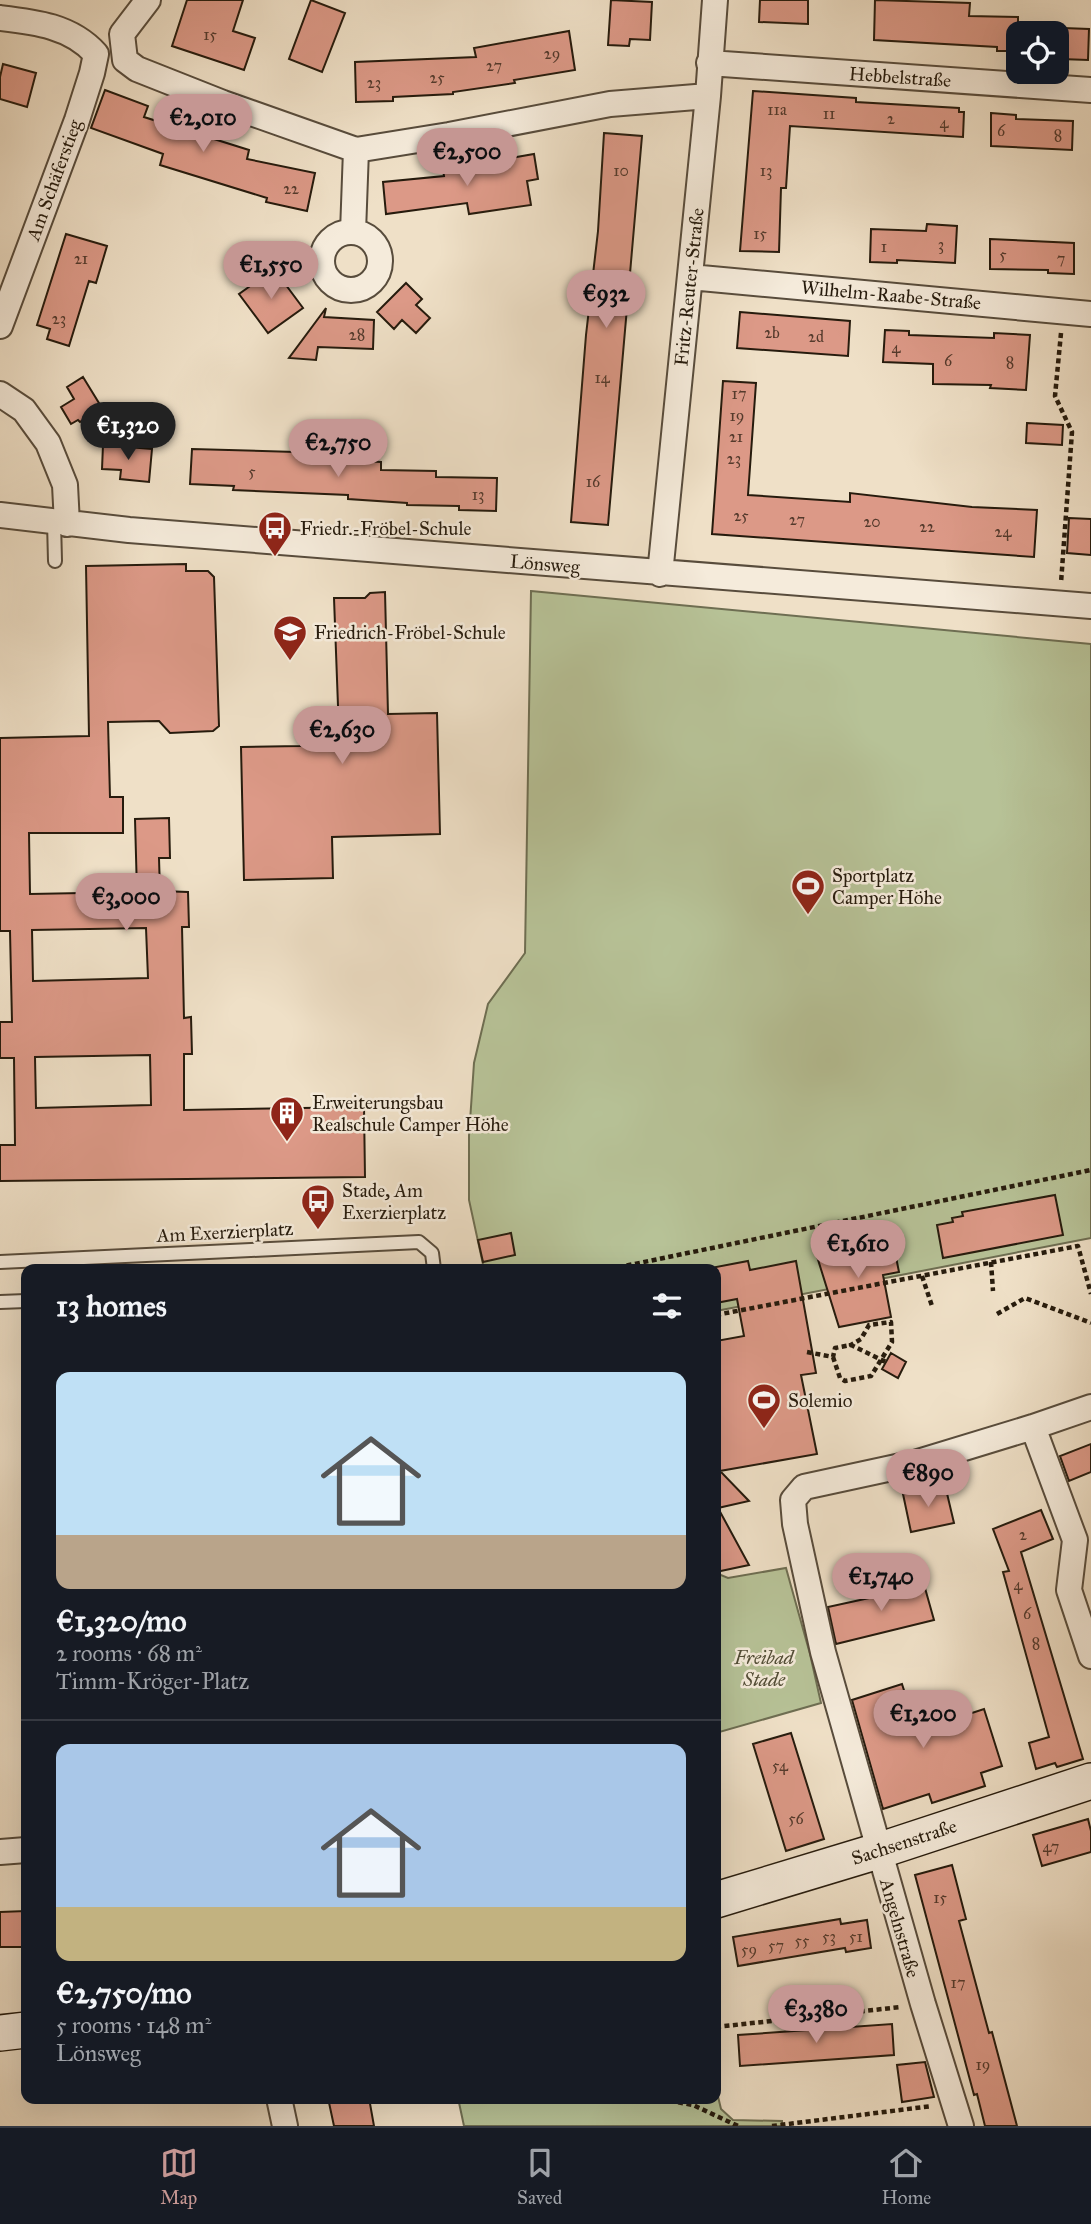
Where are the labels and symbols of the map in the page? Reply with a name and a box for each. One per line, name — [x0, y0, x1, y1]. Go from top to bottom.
house number: 15 — [203, 25, 217, 44]
house number: 29 — [544, 44, 560, 63]
house number: 27 — [486, 56, 502, 75]
street label: Hebbelstraße — [848, 62, 952, 92]
house number: 25 — [429, 68, 445, 87]
house number: 23 — [367, 73, 381, 92]
pin: €2,010 — [146, 94, 260, 154]
house number: 11a — [767, 100, 787, 119]
house number: 11 — [823, 104, 835, 123]
house number: 2 — [887, 109, 895, 128]
house number: 4 — [940, 113, 950, 132]
street label: Am Schäferstieg — [21, 116, 88, 245]
house number: 6 — [997, 121, 1006, 140]
house number: 8 — [1054, 126, 1062, 145]
pin: €2,500 — [410, 128, 524, 188]
house number: 10 — [613, 161, 629, 180]
house number: 13 — [760, 161, 772, 180]
house number: 22 — [283, 179, 299, 198]
street label: Fritz-Reuter-Straße — [669, 207, 709, 367]
house number: 15 — [753, 224, 767, 243]
house number: 3 — [938, 235, 944, 254]
house number: 1 — [881, 237, 887, 256]
pin: €1,550 — [214, 242, 328, 301]
house number: 5 — [999, 245, 1007, 264]
house number: 21 — [74, 249, 88, 268]
house number: 7 — [1057, 249, 1065, 268]
pin: €932 — [565, 270, 647, 330]
street label: Wilhelm-Raabe-Straße — [800, 276, 982, 314]
house number: 23 — [52, 309, 66, 328]
house number: 2b — [764, 323, 780, 342]
house number: 28 — [349, 325, 365, 344]
house number: 2d — [808, 327, 824, 346]
house number: 4 — [892, 338, 902, 357]
house number: 6 — [944, 351, 953, 370]
house number: 8 — [1006, 353, 1014, 372]
house number: 14 — [594, 368, 611, 387]
house number: 17 — [732, 384, 746, 403]
pin: €1,320 — [71, 402, 185, 462]
house number: 19 — [730, 406, 744, 425]
pin: €2,750 — [281, 420, 395, 479]
house number: 21 — [729, 427, 743, 446]
house number: 23 — [727, 449, 741, 468]
house number: 5 — [248, 462, 256, 481]
house number: 16 — [586, 472, 601, 491]
house number: 13 — [472, 485, 484, 504]
house number: 25 — [733, 506, 749, 525]
bus stop icon: Friedr.-Fröbel-Schule — [256, 509, 294, 558]
house number: 27 — [789, 510, 805, 529]
house number: 20 — [863, 512, 881, 531]
place label: Friedr.-Fröbel-Schule — [300, 517, 472, 540]
house number: 22 — [919, 517, 935, 536]
house number: 24 — [995, 522, 1012, 541]
street label: Lönsweg — [509, 549, 581, 580]
school or university icon: Friedrich-Fröbel-Schule — [271, 613, 309, 662]
place label: Friedrich-Fröbel-Schule — [314, 621, 506, 644]
pin: €2,630 — [285, 706, 399, 766]
place label: Sportplatz Camper Höhe — [832, 864, 942, 909]
sports icon: Sportplatz Camper Höhe — [789, 867, 827, 916]
pin: €3,000 — [69, 874, 183, 933]
place label: Erweiterungsbau Realschule Camper Höhe — [312, 1091, 509, 1136]
building icon: Erweiterungsbau Realschule Camper Höhe — [268, 1094, 306, 1143]
place label: Stade, Am Exerzierplatz — [342, 1179, 446, 1224]
bus stop icon: Stade, Am Exerzierplatz — [299, 1182, 337, 1231]
street label: Am Exerzierplatz — [155, 1217, 294, 1247]
pin: €1,610 — [801, 1220, 915, 1280]
sports icon: Solemio — [745, 1381, 783, 1430]
place label: Solemio — [788, 1389, 853, 1412]
pin: €890 — [887, 1450, 969, 1509]
house number: 2 — [1019, 1525, 1027, 1544]
pin: €1,740 — [824, 1554, 938, 1613]
house number: 4 — [1014, 1575, 1024, 1594]
house number: 6 — [1023, 1604, 1032, 1623]
house number: 8 — [1032, 1634, 1040, 1653]
park label: Freibad Stade — [733, 1646, 795, 1691]
pin: €1,200 — [866, 1690, 980, 1750]
house number: 54 — [772, 1756, 789, 1775]
house number: 56 — [788, 1809, 805, 1828]
street label: Sachsenstraße — [849, 1814, 960, 1870]
house number: 47 — [1043, 1837, 1059, 1856]
street label: Angelnstraße — [874, 1875, 925, 1980]
house number: 15 — [933, 1888, 947, 1907]
house number: 53 — [822, 1927, 836, 1946]
house number: 51 — [849, 1927, 863, 1946]
house number: 55 — [795, 1931, 810, 1950]
house number: 57 — [768, 1936, 784, 1955]
house number: 59 — [741, 1940, 757, 1959]
house number: 17 — [951, 1973, 965, 1992]
pin: €3,380 — [759, 1986, 873, 2045]
house number: 19 — [976, 2055, 990, 2074]

